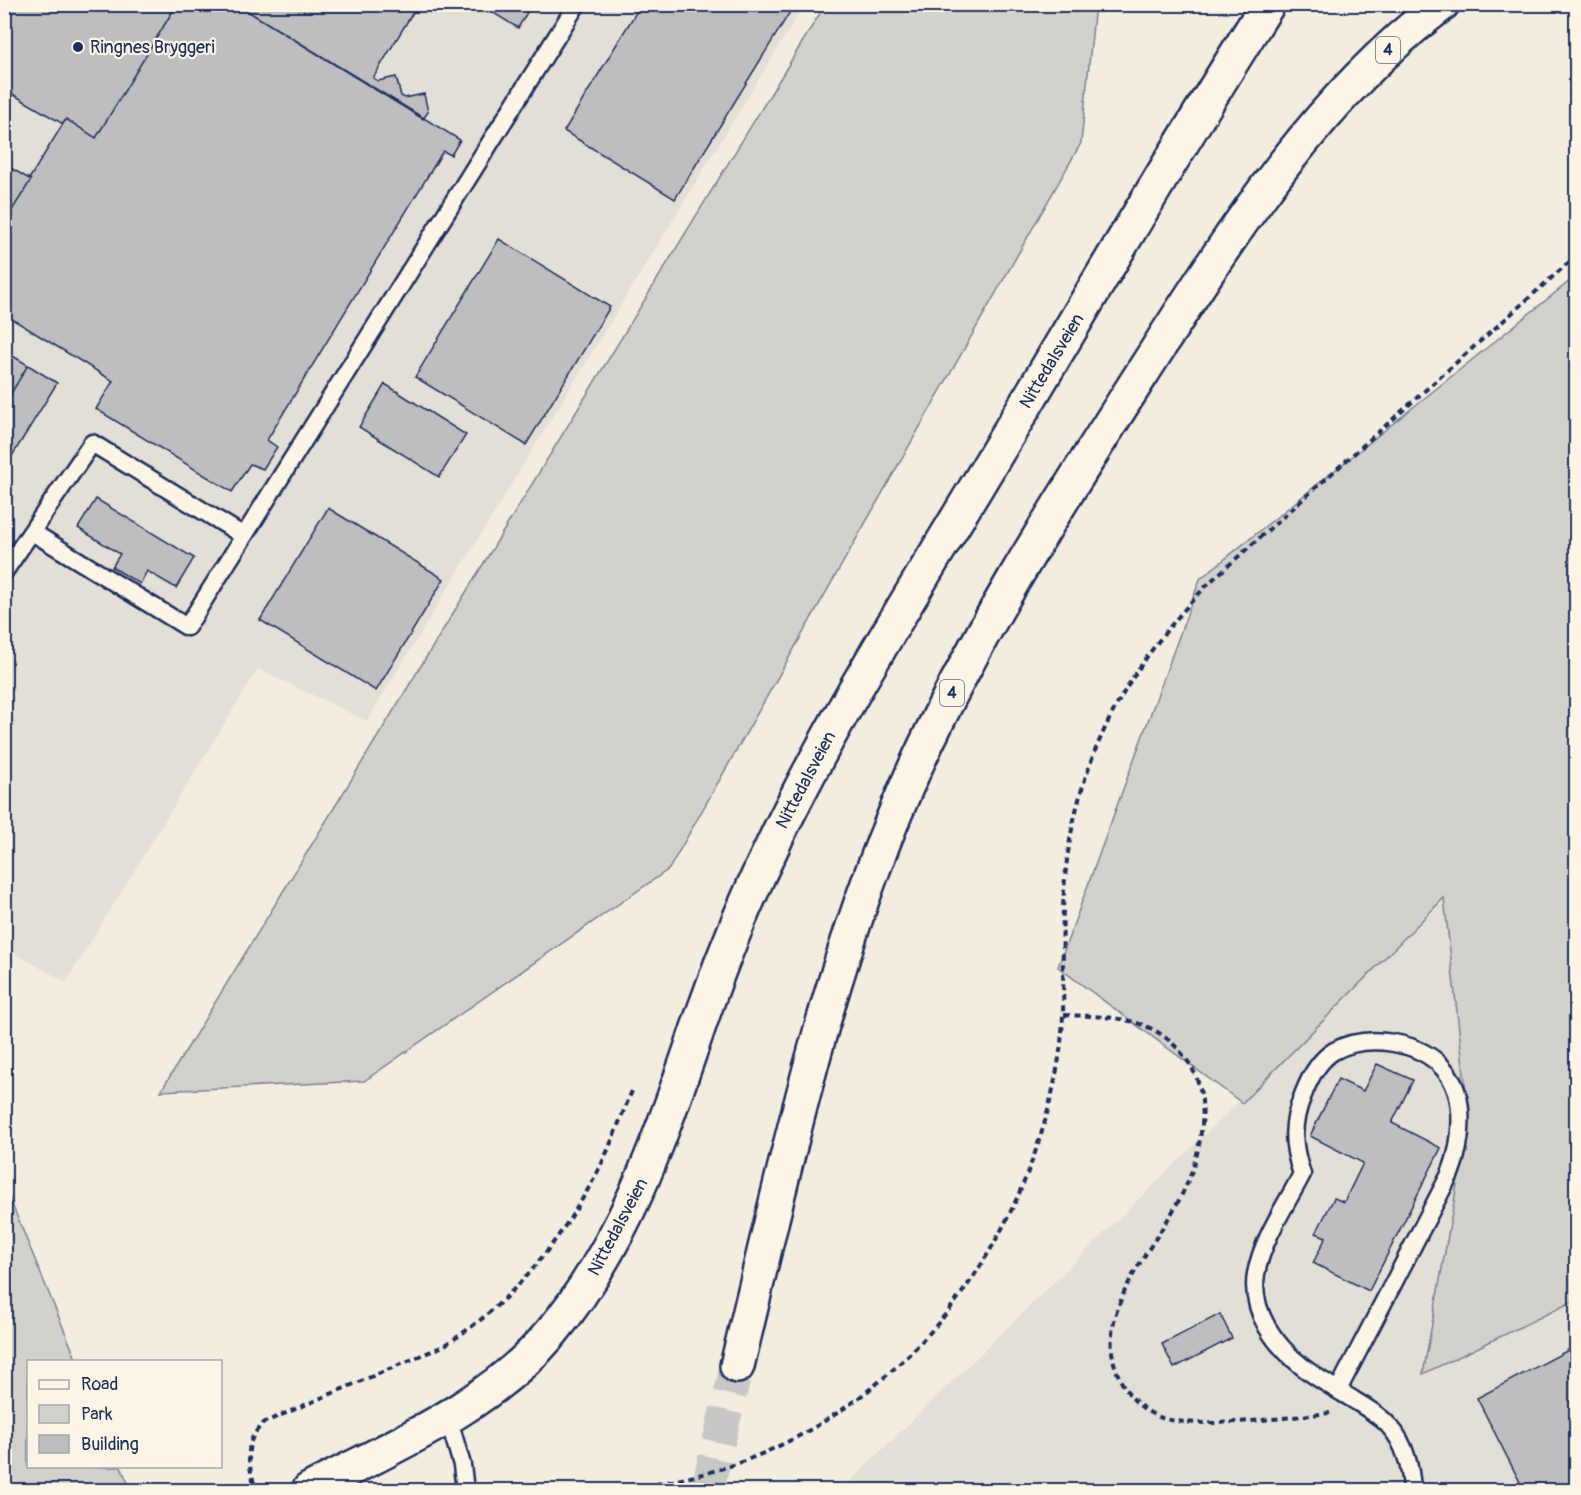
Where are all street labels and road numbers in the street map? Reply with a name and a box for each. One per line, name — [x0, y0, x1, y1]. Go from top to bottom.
road number: 4 — [1376, 37, 1400, 63]
street label: Nittedalsveien — [1015, 309, 1089, 413]
road number: 4 — [940, 680, 964, 706]
street label: Nittedalsveien — [771, 727, 841, 833]
street label: Nittedalsveien — [583, 1174, 653, 1280]

